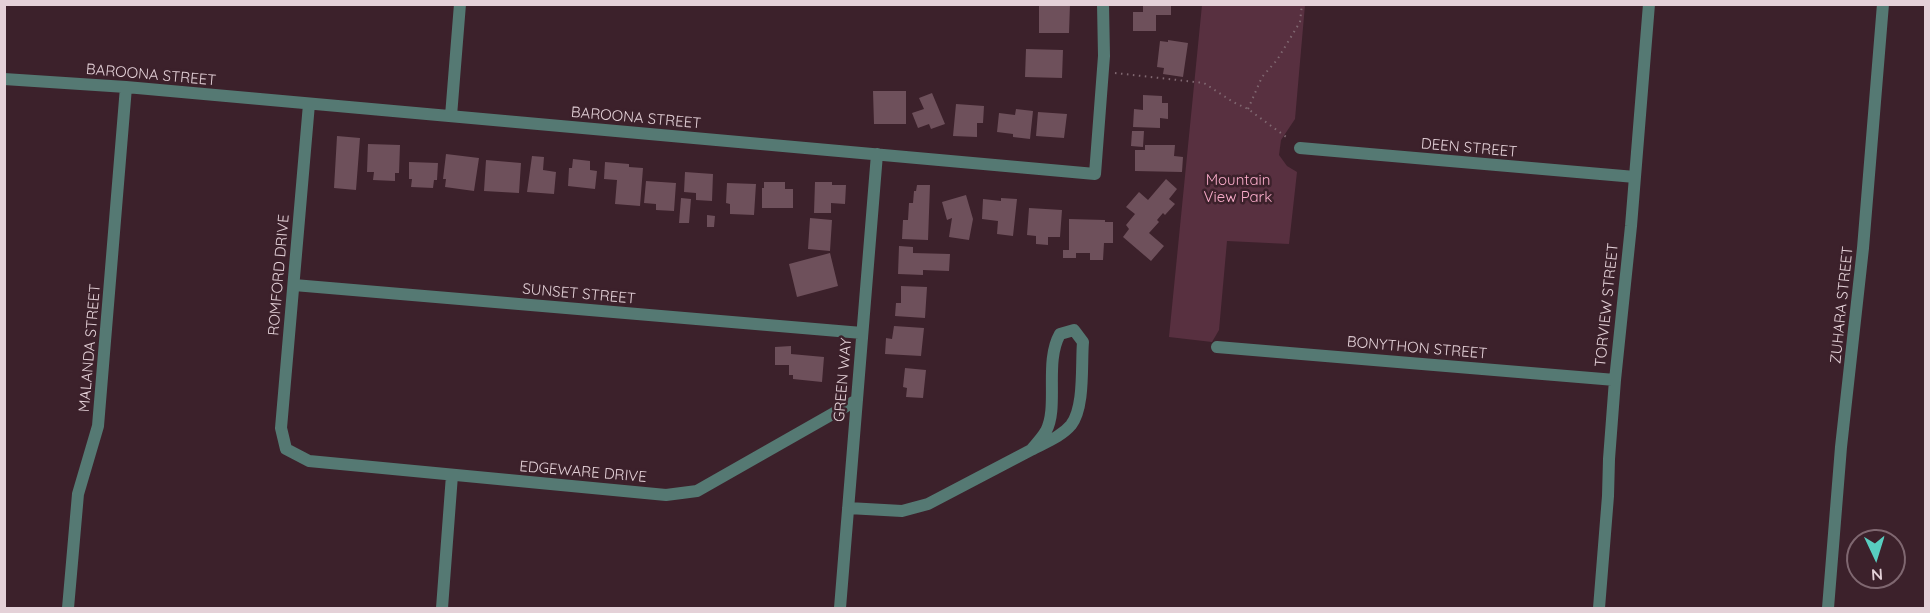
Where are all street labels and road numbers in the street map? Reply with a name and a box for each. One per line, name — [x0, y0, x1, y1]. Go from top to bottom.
street label: BAROONA STREET — [85, 60, 217, 90]
street label: BAROONA STREET — [570, 103, 702, 133]
street label: DEEN STREET — [1420, 135, 1518, 161]
street label: ROMFORD DRIVE — [265, 214, 293, 336]
street label: TORVIEW STREET — [1592, 242, 1622, 368]
street label: ZUHARA STREET — [1827, 245, 1857, 365]
street label: SUNSET STREET — [522, 280, 636, 308]
street label: MALANDA STREET — [75, 283, 105, 413]
street label: BONYTHON STREET — [1346, 333, 1488, 363]
street label: GREEN WAY — [830, 337, 856, 423]
street label: EDGEWARE DRIVE — [519, 457, 647, 487]

